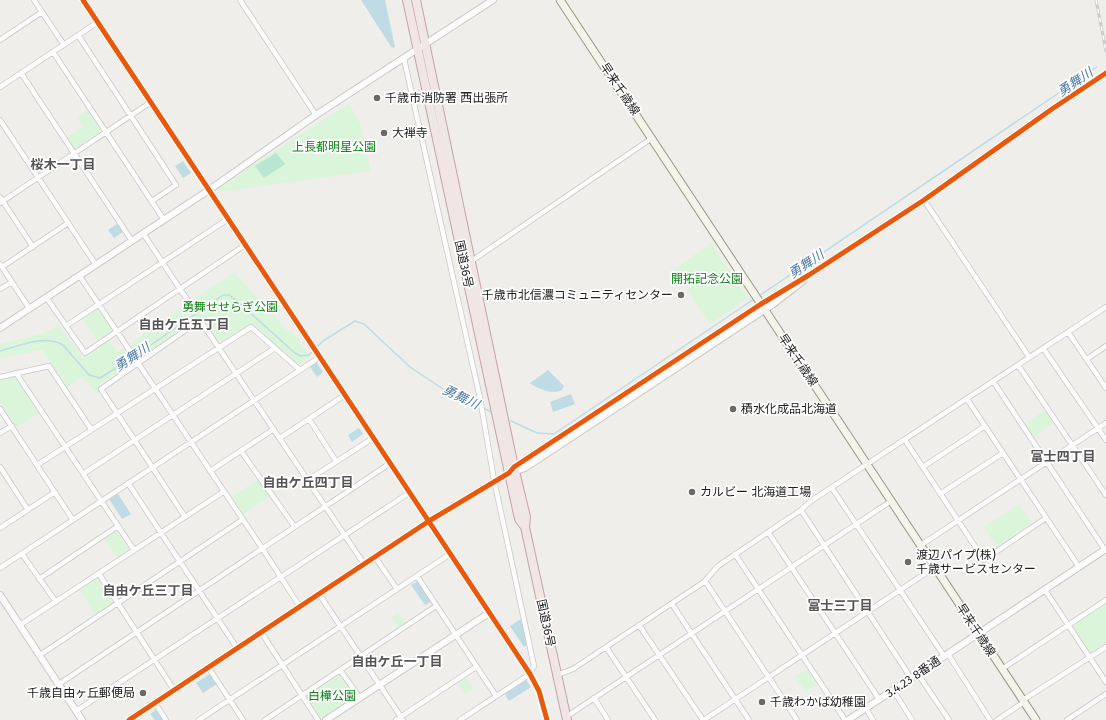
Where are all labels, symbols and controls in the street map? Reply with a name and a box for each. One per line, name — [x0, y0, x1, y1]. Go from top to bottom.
street label: 早来千歳線 — [597, 60, 643, 118]
water label: 勇舞川 — [1055, 64, 1097, 99]
place label: 千歳市消防署 西出張所 — [385, 91, 508, 105]
marker: 千歳市消防署 西出張所 — [372, 93, 382, 103]
place label: 大禅寺 — [392, 126, 428, 140]
marker: 大禅寺 — [379, 128, 389, 138]
park label: 上長都明星公園 — [292, 140, 376, 154]
district label: 桜木一丁目 — [30, 157, 96, 172]
street label: 国道36号 — [452, 239, 476, 289]
water label: 勇舞川 — [786, 246, 828, 281]
park label: 開拓記念公園 — [671, 272, 743, 286]
place label: 千歳市北信濃コミュニティセンター — [482, 288, 673, 302]
marker: 千歳市北信濃コミュニティセンター — [676, 290, 686, 300]
park label: 勇舞せせらぎ公園 — [182, 300, 278, 314]
district label: 自由ケ丘五丁目 — [138, 317, 230, 332]
street label: 早来千歳線 — [775, 331, 821, 389]
water label: 勇舞川 — [112, 339, 154, 374]
water label: 勇舞川 — [440, 382, 484, 413]
place label: 積水化成品北海道 — [741, 402, 837, 416]
marker: 積水化成品北海道 — [728, 404, 738, 414]
district label: 富士四丁目 — [1030, 449, 1096, 464]
district label: 自由ケ丘四丁目 — [262, 475, 354, 490]
place label: カルビー 北海道工場 — [700, 485, 811, 499]
marker: カルビー 北海道工場 — [687, 487, 697, 497]
place label: 渡辺パイプ(株) 千歳サービスセンター — [916, 548, 1036, 576]
marker: 渡辺パイプ(株) 千歳サービスセンター — [903, 557, 913, 567]
district label: 自由ケ丘三丁目 — [102, 583, 194, 598]
street label: 国道36号 — [534, 598, 558, 648]
district label: 富士三丁目 — [807, 598, 873, 613]
street label: 早来千歳線 — [954, 601, 998, 659]
street label: 3.4.23 8番通 — [883, 653, 943, 701]
district label: 自由ケ丘一丁目 — [351, 654, 443, 669]
place label: 千歳自由ヶ丘郵便局 — [27, 686, 135, 700]
marker: 千歳自由ヶ丘郵便局 — [138, 688, 148, 698]
park label: 白樺公園 — [308, 689, 356, 703]
place label: 千歳わかば幼稚園 — [770, 695, 866, 709]
marker: 千歳わかば幼稚園 — [757, 697, 767, 707]

